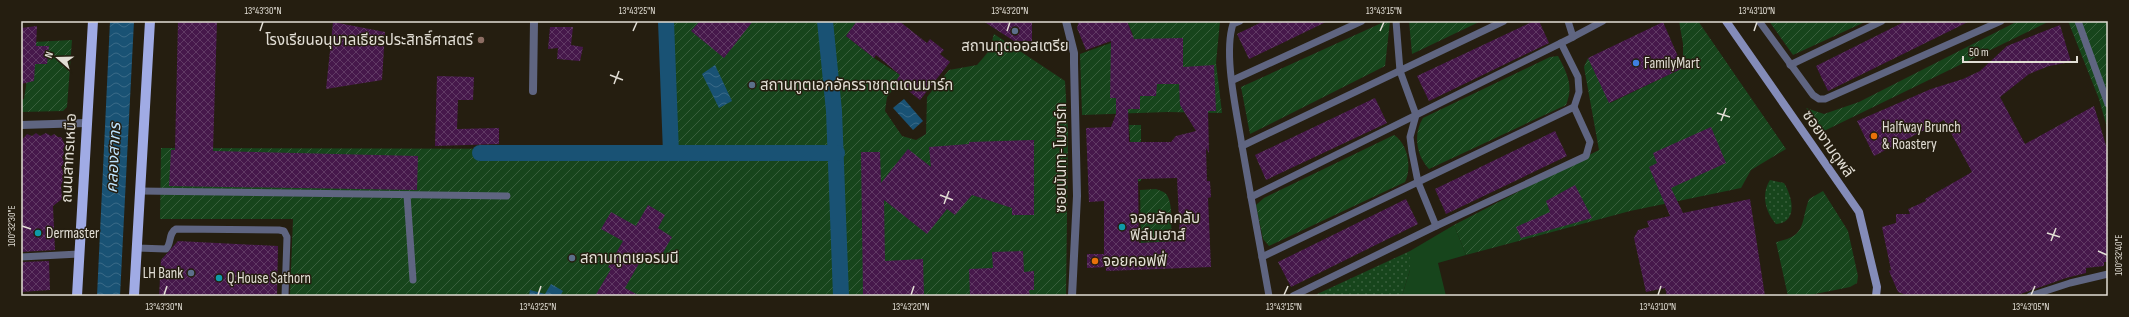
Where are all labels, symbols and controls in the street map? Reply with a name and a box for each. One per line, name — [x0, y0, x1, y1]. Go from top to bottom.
text: 13°43'30"N — [244, 5, 282, 17]
text: 13°43'25"N — [619, 5, 655, 17]
text: 13°43'20"N — [992, 5, 1028, 17]
text: 13°43'15"N — [1366, 5, 1402, 17]
text: 13°43'10"N — [1739, 5, 1775, 17]
marker: สถานทูตออสเตรีย — [1010, 26, 1020, 36]
place label: โรงเรียนอนุบาลเธียรประสิทธิ์ศาสตร์ — [265, 30, 474, 50]
marker: โรงเรียนอนุบาลเธียรประสิทธิ์ศาสตร์ — [476, 35, 486, 45]
place label: สถานทูตออสเตรีย — [961, 37, 1069, 56]
north arrow — [38, 38, 78, 78]
scale bar — [1963, 38, 2077, 64]
text: 50 m — [1969, 45, 1989, 60]
text: N — [42, 50, 56, 60]
place label: FamilyMart — [1644, 54, 1700, 73]
marker: FamilyMart — [1631, 58, 1641, 68]
place label: สถานทูตเอกอัครราชทูตเดนมาร์ก — [760, 76, 953, 95]
marker: สถานทูตเอกอัครราชทูตเดนมาร์ก — [747, 80, 757, 90]
street label: ซอยนันทา-โมซาร์ท — [1052, 103, 1071, 213]
street label: ซอยงามดูพลี — [1798, 107, 1858, 181]
street label: ถนนสาทรเหนือ — [57, 113, 81, 203]
place label: Halfway Brunch & Roastery — [1882, 118, 1961, 154]
water label: คลองสาทร — [103, 121, 125, 193]
marker: Halfway Brunch & Roastery — [1869, 131, 1879, 141]
text: 100°32'30"E — [6, 206, 18, 246]
place label: จอยลัคคลับ ฟิล์มเฮาส์ — [1130, 209, 1200, 245]
marker: จอยลัคคลับ ฟิล์มเฮาส์ — [1117, 222, 1127, 232]
place label: Dermaster — [46, 224, 100, 243]
marker: Dermaster — [33, 228, 43, 238]
text: 100°32'40"E — [2113, 235, 2125, 275]
place label: สถานทูตเยอรมนี — [580, 249, 679, 268]
place label: จอยคอฟฟี่ — [1103, 250, 1167, 271]
marker: สถานทูตเยอรมนี — [567, 253, 577, 263]
marker: จอยคอฟฟี่ — [1090, 256, 1100, 266]
place label: LH Bank — [143, 264, 183, 283]
marker: LH Bank — [186, 268, 196, 278]
place label: Q.House Sathorn — [227, 269, 311, 288]
marker: Q.House Sathorn — [214, 273, 224, 283]
text: 13°43'30"N — [145, 301, 183, 313]
text: 13°43'25"N — [520, 301, 556, 313]
text: 13°43'20"N — [893, 301, 929, 313]
text: 13°43'15"N — [1266, 301, 1302, 313]
text: 13°43'10"N — [1640, 301, 1676, 313]
text: 13°43'05"N — [2013, 301, 2049, 313]

